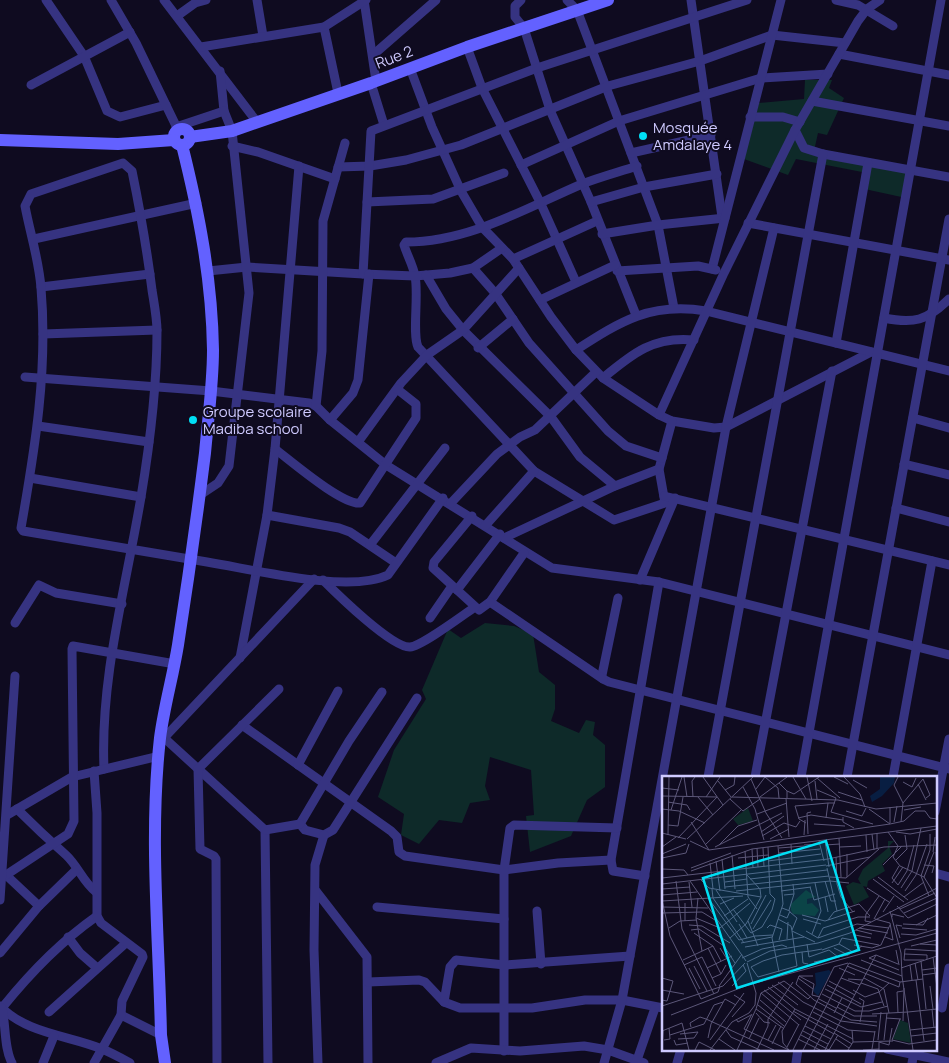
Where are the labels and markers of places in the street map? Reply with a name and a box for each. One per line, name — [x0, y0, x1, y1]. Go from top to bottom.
place label: Mosquée Amdalaye 4 — [653, 117, 732, 155]
marker: Mosquée Amdalaye 4 — [637, 130, 649, 142]
place label: Groupe scolaire Madiba school — [203, 401, 312, 439]
marker: Groupe scolaire Madiba school — [187, 414, 199, 426]

